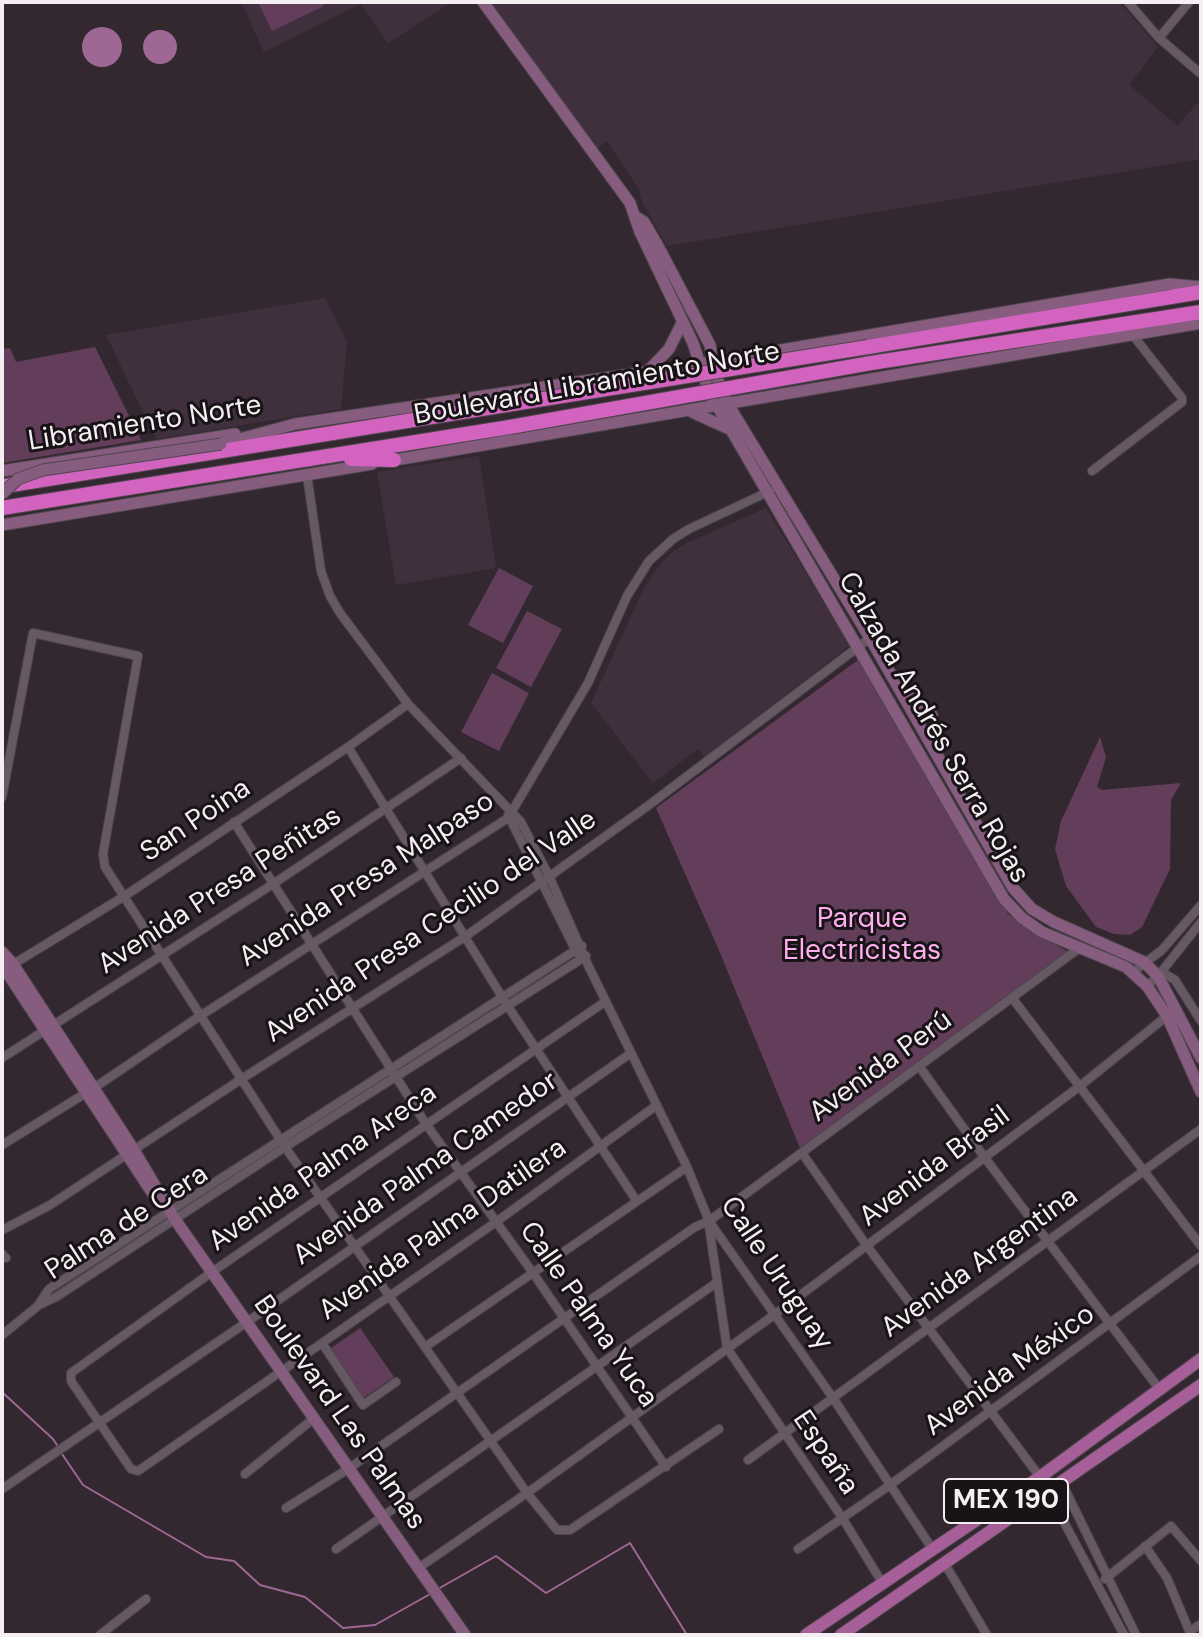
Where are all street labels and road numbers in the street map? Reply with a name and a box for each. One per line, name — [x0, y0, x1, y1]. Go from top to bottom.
street label: Boulevard Libramiento Norte — [411, 335, 783, 433]
street label: Libramiento Norte — [26, 389, 264, 459]
street label: Calzada Andrés Serra Rojas — [830, 567, 1036, 889]
street label: San Poina — [135, 772, 257, 870]
street label: Avenida Presa Malpaso — [233, 785, 501, 975]
street label: Avenida Presa Peñitas — [92, 800, 348, 982]
street label: Avenida Presa Cecilio del Valle — [259, 803, 603, 1051]
street label: Avenida Perú — [803, 1004, 959, 1130]
street label: Avenida Palma Camedor — [287, 1065, 565, 1273]
street label: Avenida Palma Areca — [203, 1077, 443, 1259]
street label: Avenida Brasil — [853, 1100, 1017, 1234]
street label: Avenida Palma Datilera — [313, 1132, 573, 1328]
street label: Palma de Cera — [39, 1158, 215, 1288]
street label: Avenida Argentina — [875, 1180, 1085, 1346]
street label: Calle Uruguay — [712, 1191, 840, 1357]
street label: Calle Palma Yuca — [512, 1216, 664, 1414]
street label: Boulevard Las Palmas — [245, 1289, 433, 1537]
street label: Avenida México — [918, 1298, 1102, 1444]
street label: España — [785, 1405, 865, 1501]
road number: MEX 190 — [944, 1479, 1068, 1523]

